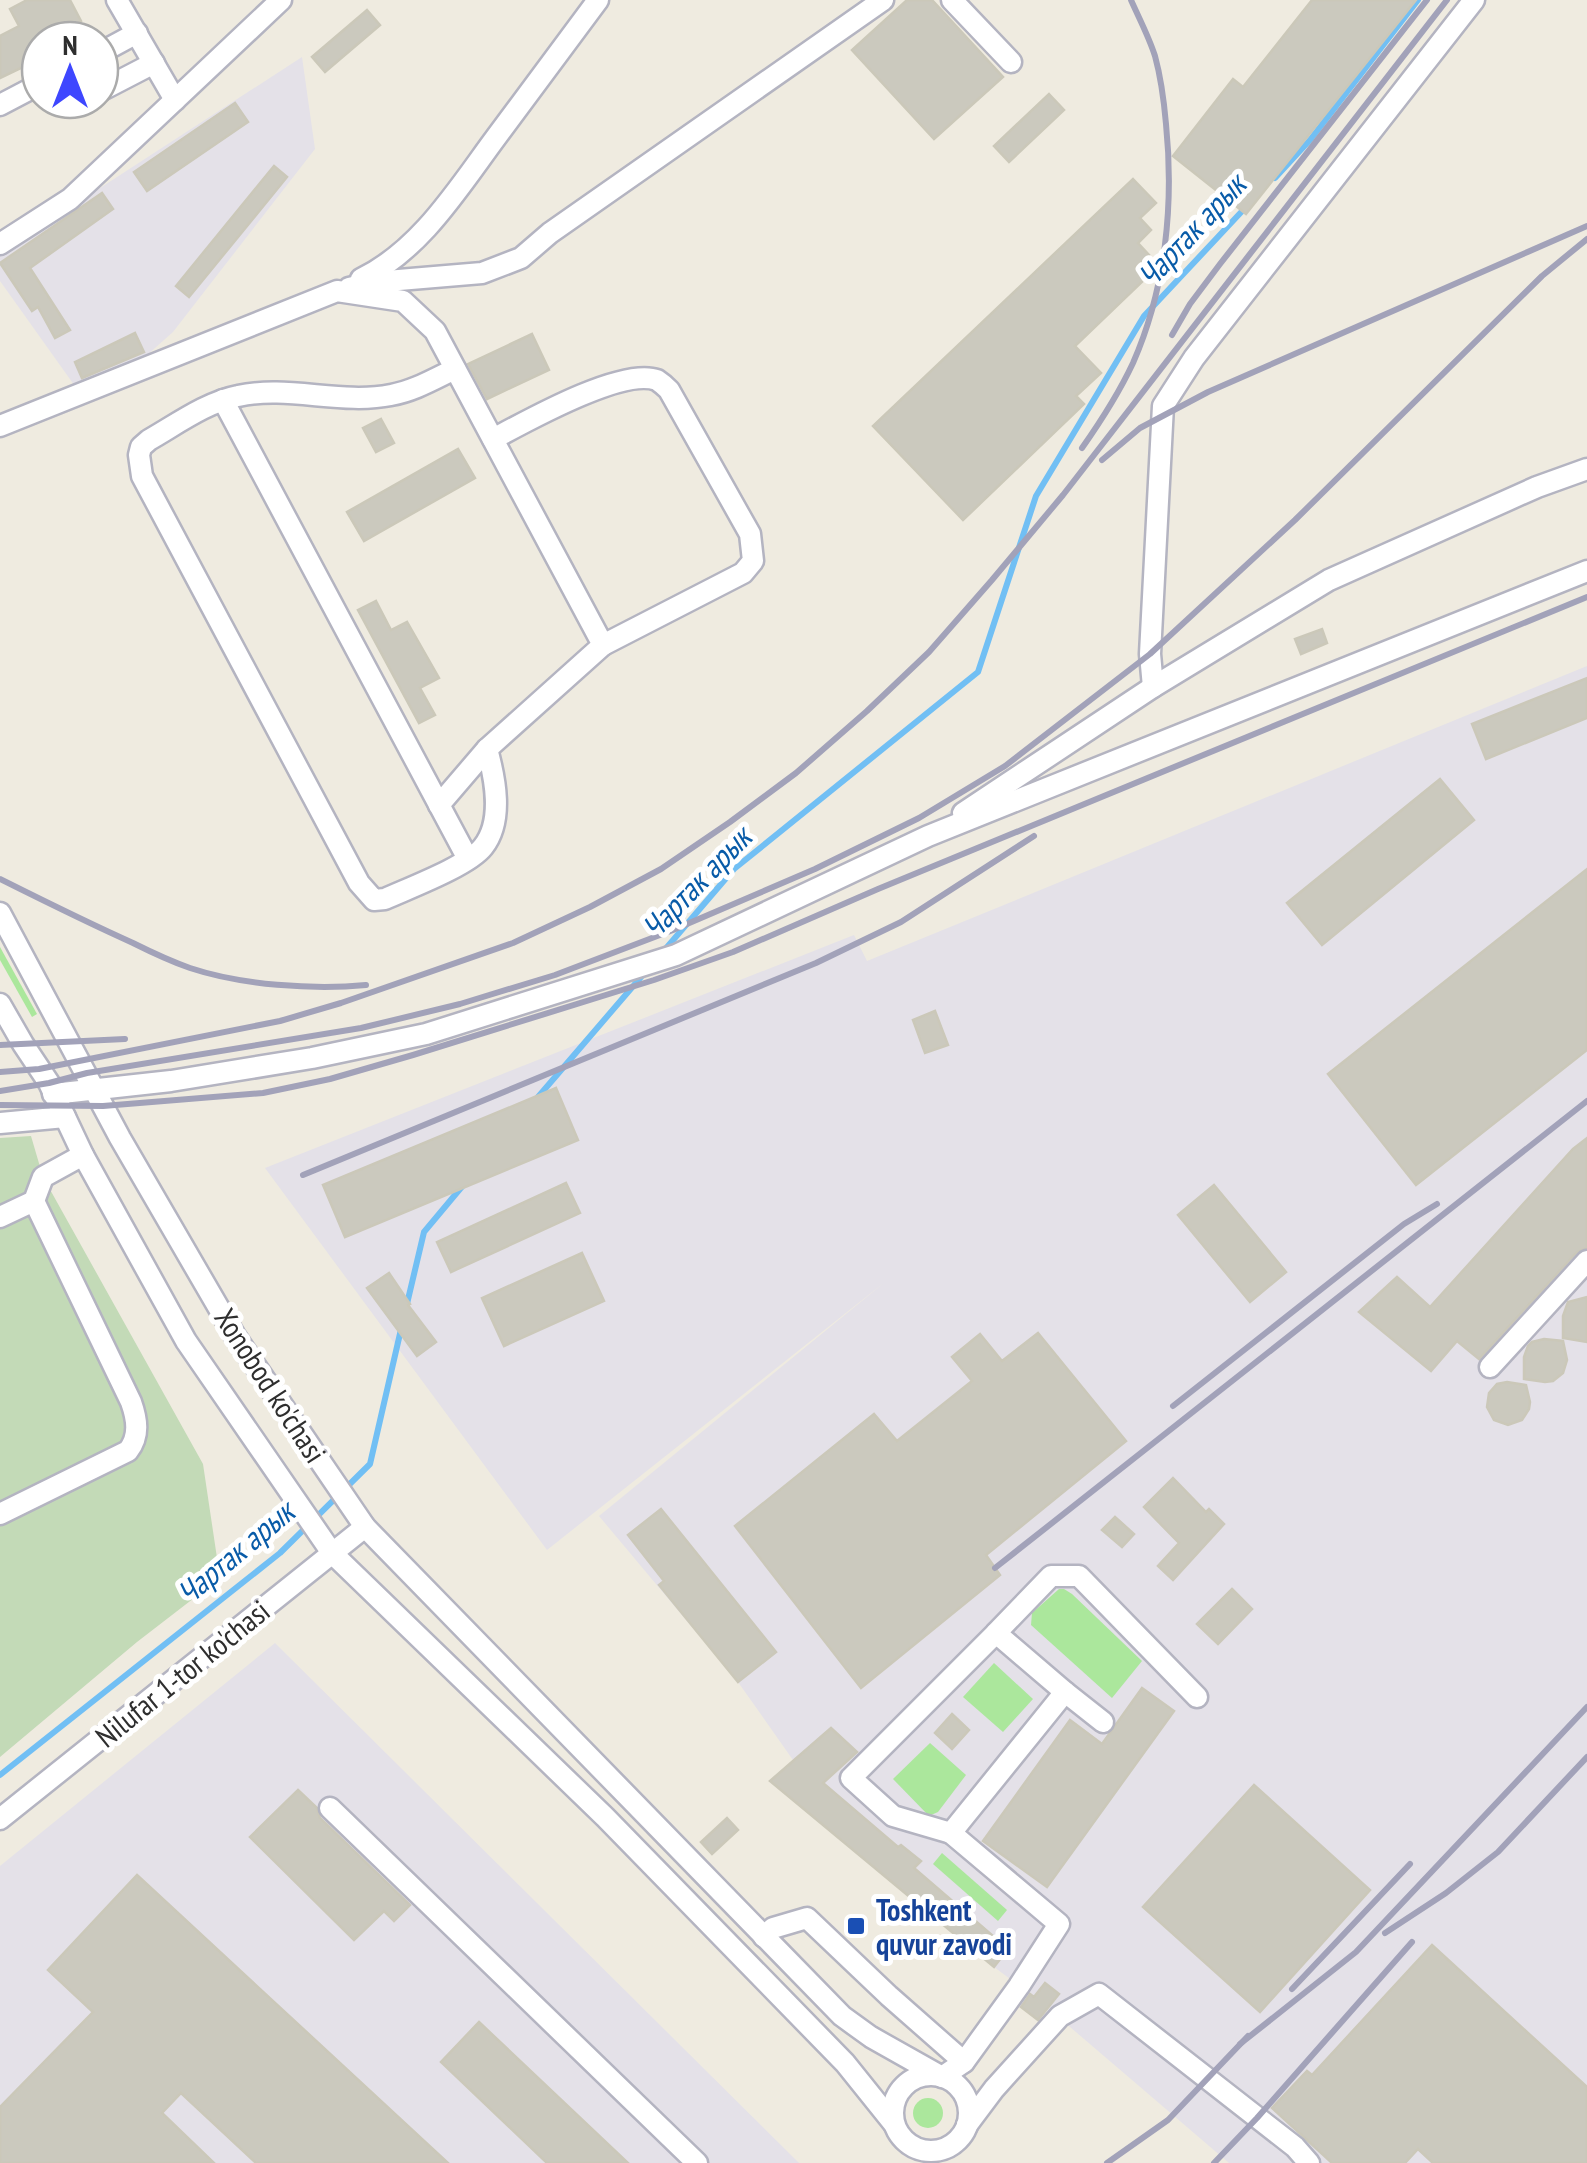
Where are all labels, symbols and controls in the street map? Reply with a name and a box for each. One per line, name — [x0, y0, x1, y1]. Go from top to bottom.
north arrow — [20, 20, 120, 120]
text: N — [62, 26, 78, 63]
water label: Чартак арык — [1128, 162, 1257, 296]
water label: Чартак арык — [632, 814, 762, 947]
street label: Xonobod ko'chasi — [207, 1300, 335, 1470]
water label: Чартак арык — [168, 1488, 305, 1613]
street label: Nilufar 1-tor ko'chasi — [87, 1591, 277, 1755]
place label: Toshkent quvur zavodi — [876, 1890, 1012, 1963]
marker: Toshkent quvur zavodi — [845, 1915, 867, 1937]

